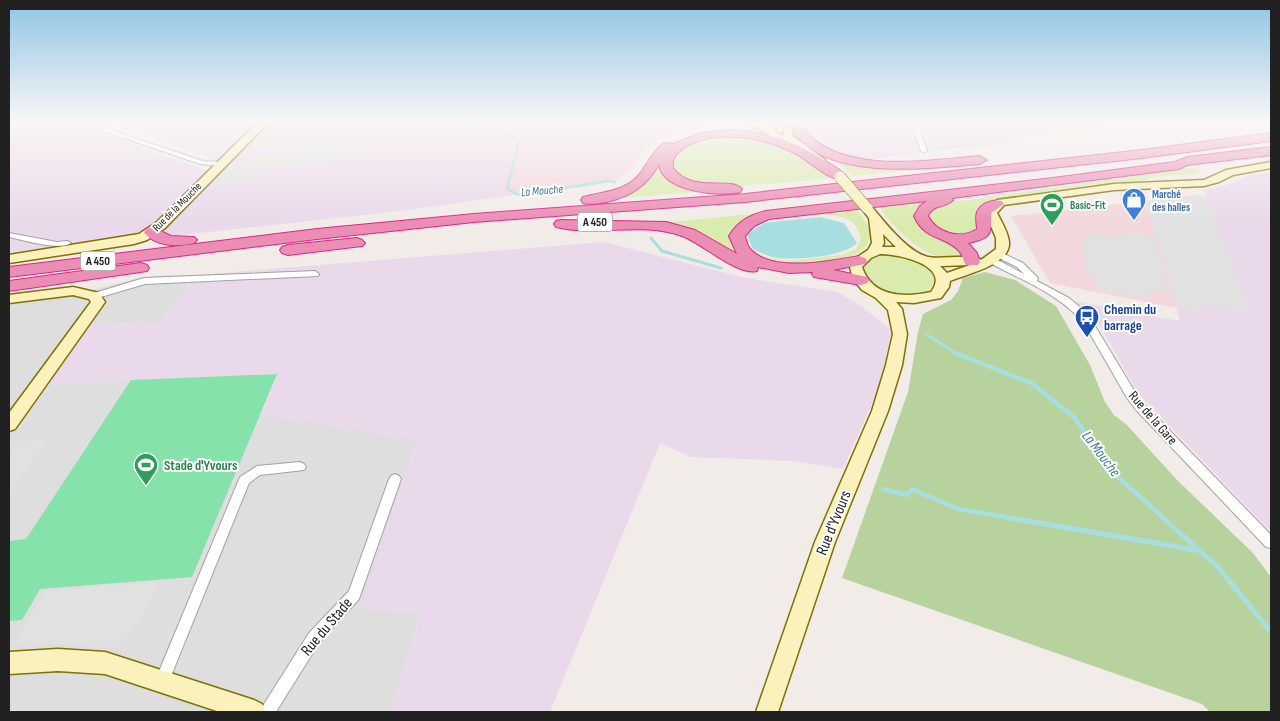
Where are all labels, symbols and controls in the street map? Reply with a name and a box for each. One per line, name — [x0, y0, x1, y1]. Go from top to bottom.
street label: Rue de la Mouche — [150, 180, 204, 234]
water label: La Mouche — [520, 182, 564, 200]
shop icon: Marché des halles — [1121, 187, 1147, 221]
place label: Marché des halles — [1152, 188, 1190, 214]
sports icon: Basic-Fit — [1039, 192, 1065, 226]
place label: Basic-Fit — [1070, 199, 1106, 212]
road number: A 450 — [578, 212, 612, 232]
road number: A 450 — [80, 252, 116, 270]
place label: Chemin du barrage — [1104, 301, 1156, 334]
bus stop icon: Chemin du barrage — [1074, 304, 1100, 338]
street label: Rue de la Gare — [1125, 388, 1181, 448]
water label: La Mouche — [1078, 427, 1125, 481]
sports icon: Stade d'Yvours — [133, 452, 159, 486]
place label: Stade d'Yvours — [164, 457, 237, 474]
street label: Rue d'Yvours — [812, 488, 856, 558]
street label: Rue du Stade — [297, 594, 357, 660]

